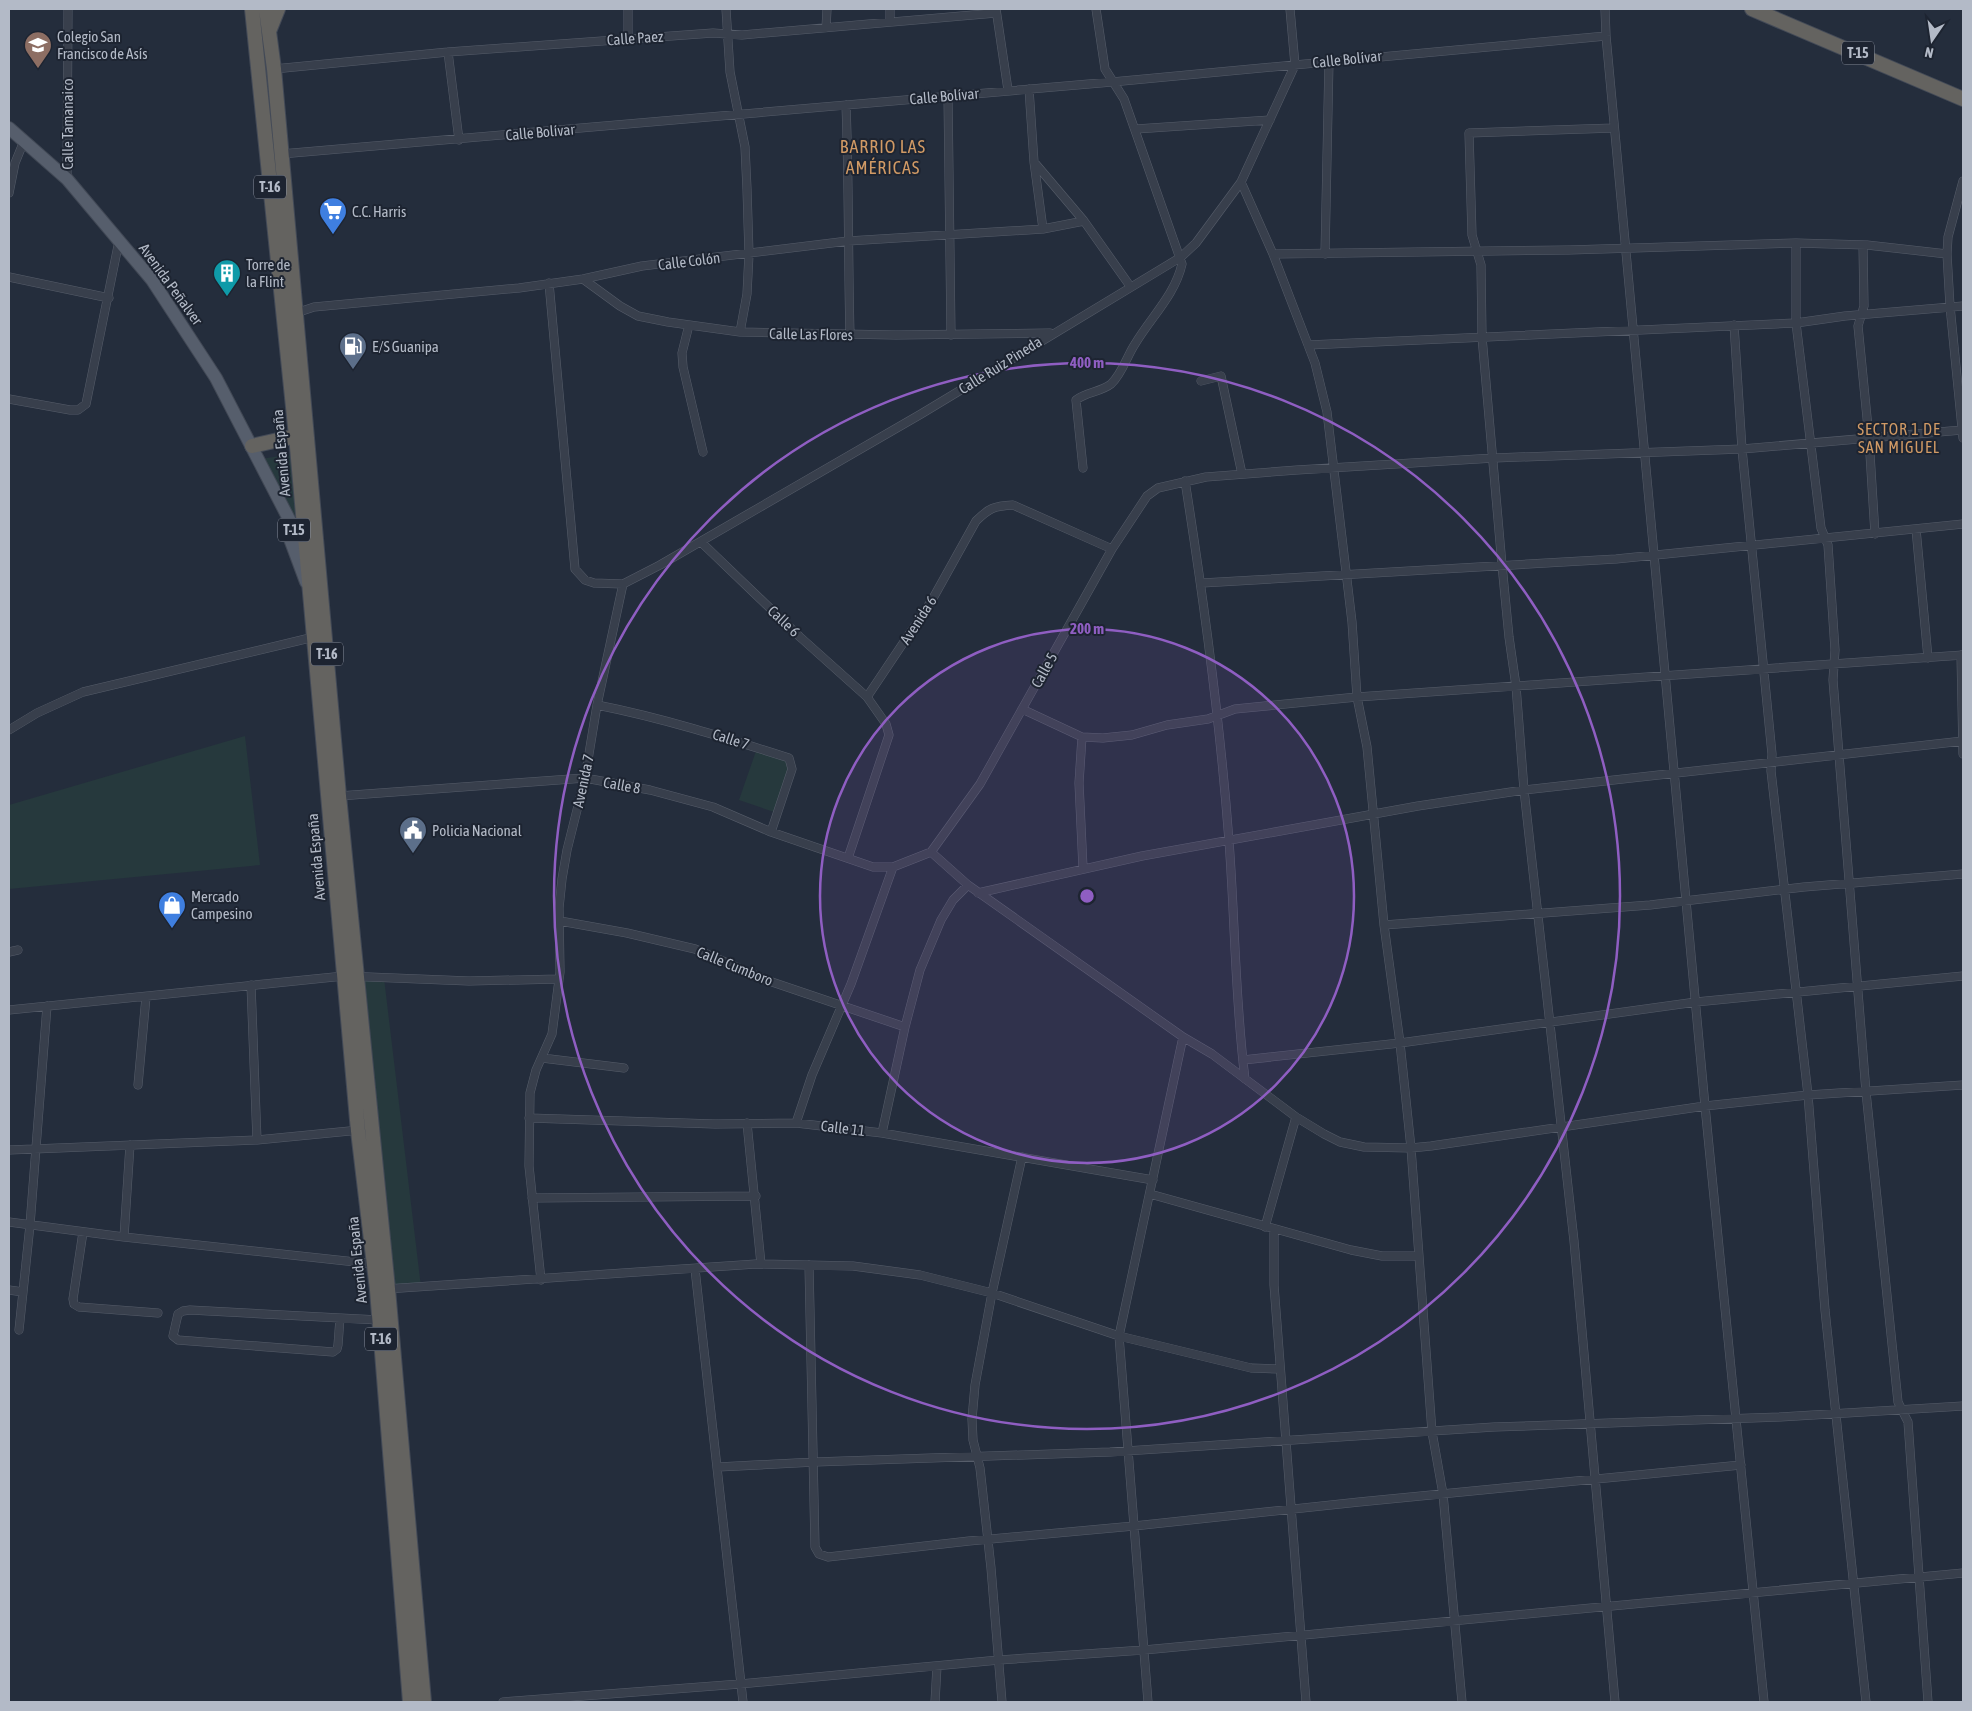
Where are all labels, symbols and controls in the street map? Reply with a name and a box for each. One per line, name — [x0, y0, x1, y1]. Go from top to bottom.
north arrow — [1907, 15, 1957, 65]
place label: Colegio San Francisco de Asís — [57, 28, 147, 62]
street label: Calle Paez — [606, 28, 664, 48]
school or university icon: Colegio San Francisco de Asís — [23, 30, 53, 69]
road number: T-15 — [1842, 42, 1874, 64]
text: N — [1923, 44, 1935, 61]
street label: Calle Bolívar — [1312, 47, 1383, 71]
street label: Calle Tamanaico — [59, 79, 76, 169]
street label: Calle Bolívar — [909, 84, 980, 107]
street label: Calle Bolívar — [505, 120, 576, 143]
district label: BARRIO LAS AMÉRICAS — [840, 136, 926, 178]
road number: T-16 — [254, 176, 286, 198]
supermarket icon: C.C. Harris — [318, 196, 348, 235]
place label: C.C. Harris — [352, 203, 406, 220]
street label: Avenida Peñalver — [136, 240, 207, 328]
street label: Calle Colón — [657, 249, 721, 273]
place label: Torre de la Flint — [246, 256, 291, 290]
building icon: Torre de la Flint — [212, 258, 242, 297]
street label: Calle Las Flores — [769, 325, 853, 343]
fuel station icon: E/S Guanipa — [338, 331, 368, 370]
street label: Calle Ruiz Pineda — [955, 333, 1045, 397]
place label: E/S Guanipa — [372, 338, 439, 355]
text: 400 m — [1069, 354, 1104, 371]
street label: Avenida España — [269, 409, 293, 497]
district label: SECTOR 1 DE SAN MIGUEL — [1857, 420, 1941, 456]
road number: T-15 — [278, 518, 310, 542]
street label: Avenida 6 — [896, 593, 940, 647]
street label: Calle 6 — [765, 602, 803, 640]
text: 200 m — [1070, 620, 1104, 637]
road number: T-16 — [311, 642, 343, 666]
street label: Calle 5 — [1027, 650, 1061, 690]
street label: Calle 7 — [711, 725, 751, 753]
street label: Avenida 7 — [569, 753, 597, 809]
street label: Calle 8 — [602, 773, 642, 797]
street label: Avenida España — [304, 813, 328, 901]
public building icon: Policia Nacional — [398, 815, 428, 854]
place label: Policia Nacional — [432, 822, 522, 839]
centre of rings — [1078, 887, 1096, 905]
place label: Mercado Campesino — [191, 888, 253, 922]
shop icon: Mercado Campesino — [157, 890, 187, 929]
street label: Calle Cumboro — [694, 943, 776, 989]
street label: Calle 11 — [820, 1117, 866, 1139]
street label: Avenida España — [344, 1216, 370, 1304]
road number: T-16 — [365, 1328, 397, 1350]

